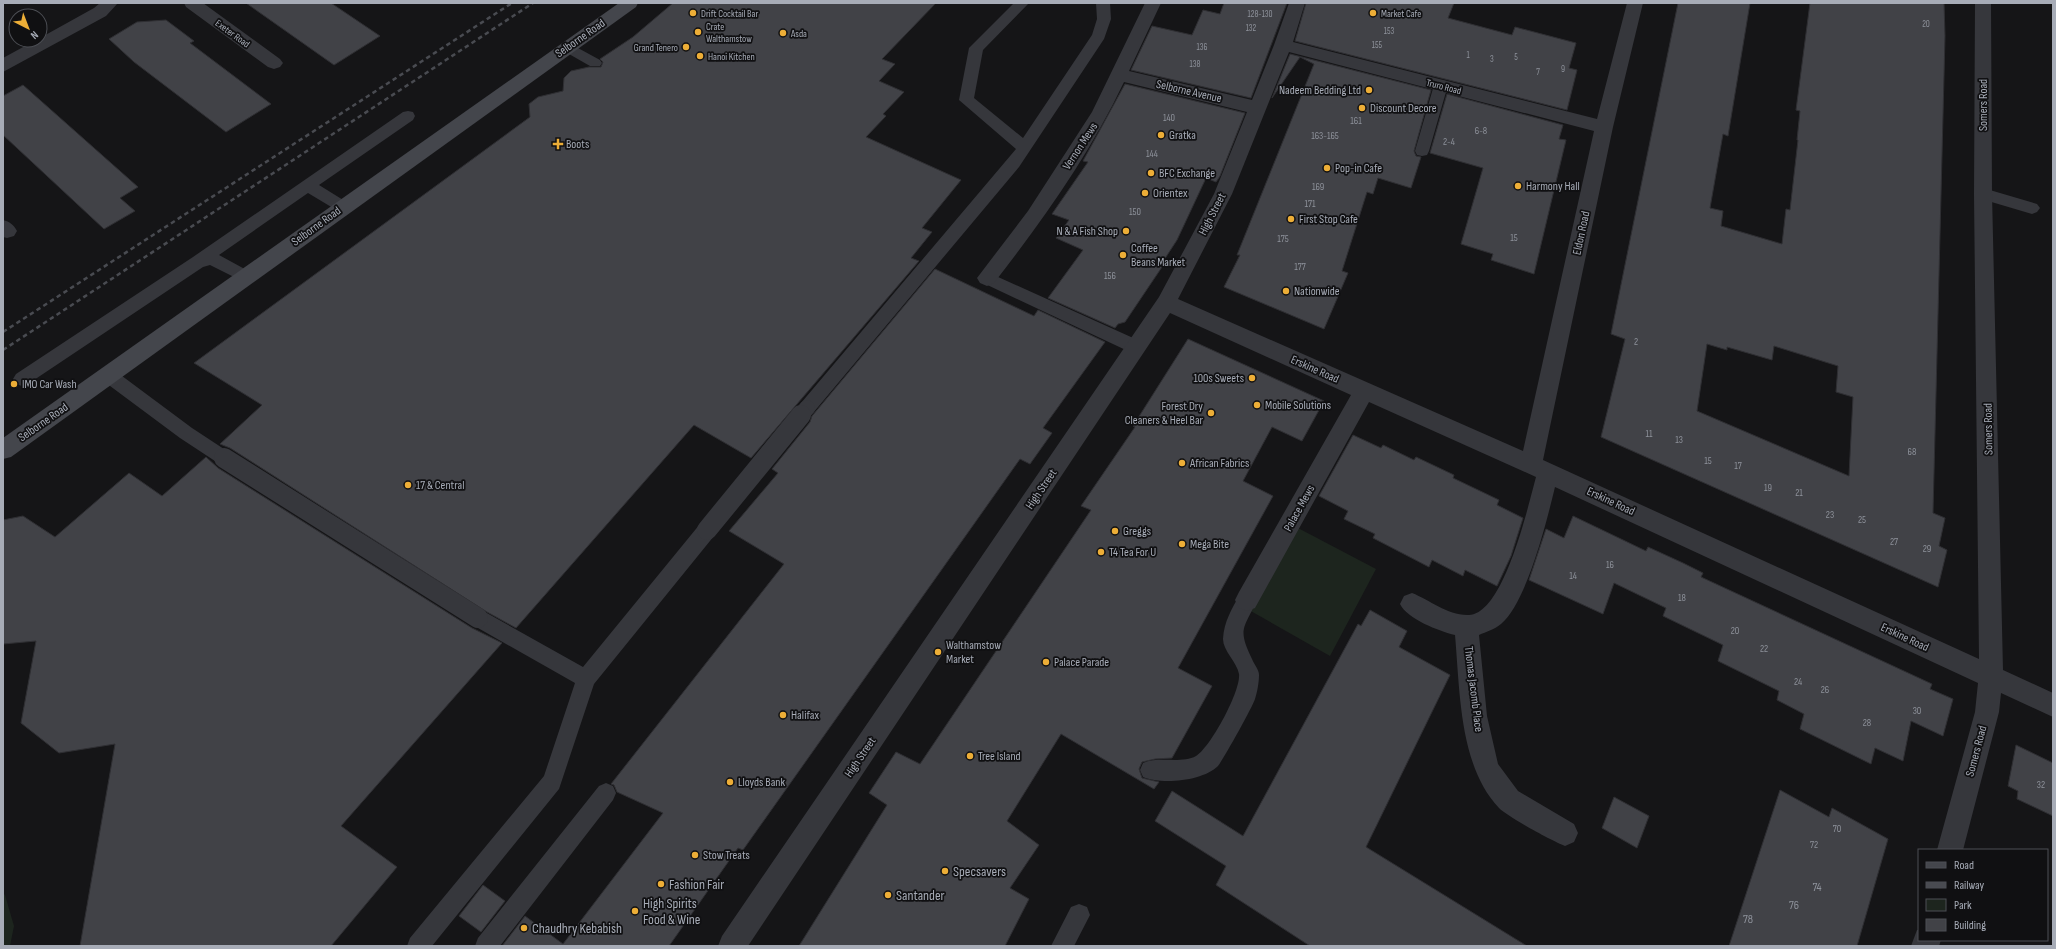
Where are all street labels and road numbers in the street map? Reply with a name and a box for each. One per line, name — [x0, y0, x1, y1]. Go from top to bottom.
street label: Selborne Road — [552, 16, 608, 61]
street label: Exeter Road — [213, 17, 252, 50]
street label: Selborne Avenue — [1155, 77, 1223, 106]
street label: Truro Road — [1425, 77, 1462, 97]
street label: Somers Road — [1976, 79, 1991, 131]
street label: Vernon Mews — [1060, 120, 1101, 173]
street label: High Street — [1195, 190, 1230, 238]
street label: Selborne Road — [289, 203, 344, 249]
street label: Eldon Road — [1570, 210, 1593, 256]
street label: Erskine Road — [1288, 352, 1341, 387]
street label: Selborne Road — [15, 400, 71, 445]
street label: Somers Road — [1981, 403, 1996, 455]
street label: High Street — [1022, 466, 1061, 512]
street label: Palace Mews — [1281, 482, 1318, 534]
street label: Erskine Road — [1584, 484, 1637, 519]
street label: Erskine Road — [1878, 620, 1931, 655]
street label: Thomas Jacomb Place — [1461, 645, 1486, 733]
street label: Somers Road — [1962, 724, 1990, 778]
street label: High Street — [841, 734, 880, 780]

